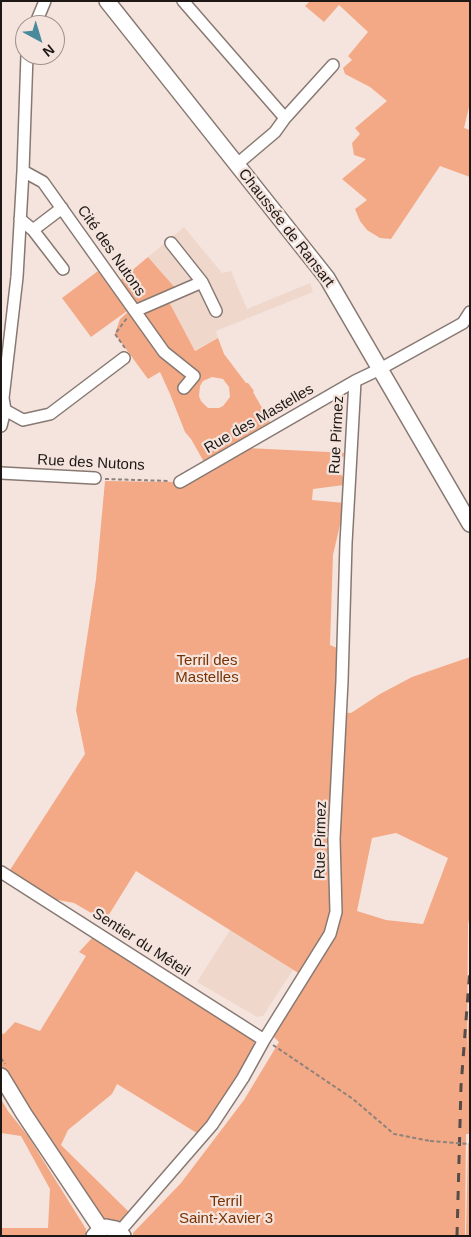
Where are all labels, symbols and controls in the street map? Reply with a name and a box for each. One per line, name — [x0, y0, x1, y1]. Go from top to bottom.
north arrow — [15, 15, 65, 65]
text: N — [40, 41, 58, 60]
street label: Chaussée de Ransart — [234, 165, 338, 291]
street label: Cité des Nutons — [73, 202, 149, 300]
street label: Rue des Mastelles — [201, 380, 317, 458]
street label: Rue Pirmez — [326, 395, 348, 475]
street label: Rue des Nutons — [37, 451, 145, 475]
park label: Terril des Mastelles — [175, 652, 239, 687]
street label: Rue Pirmez — [311, 801, 331, 879]
street label: Sentier du Méteil — [89, 905, 193, 981]
park label: Terril Saint-Xavier 3 — [179, 1193, 273, 1228]

